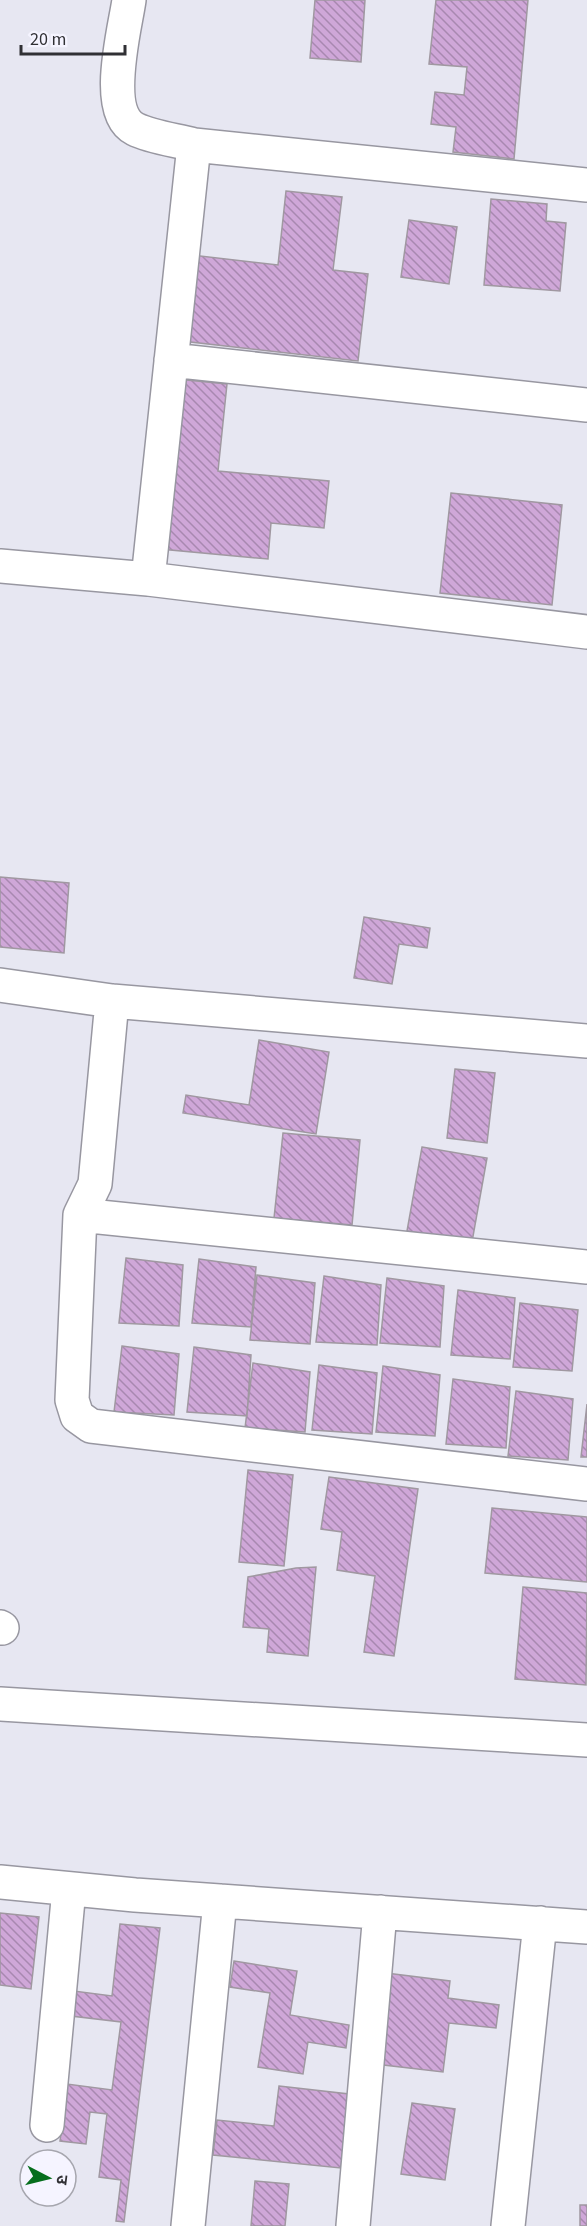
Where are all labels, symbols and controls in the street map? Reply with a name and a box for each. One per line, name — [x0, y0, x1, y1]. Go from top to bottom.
scale bar — [21, 18, 124, 56]
text: 20 m — [30, 27, 66, 52]
north arrow — [18, 2148, 78, 2208]
text: उ — [50, 2174, 73, 2186]

